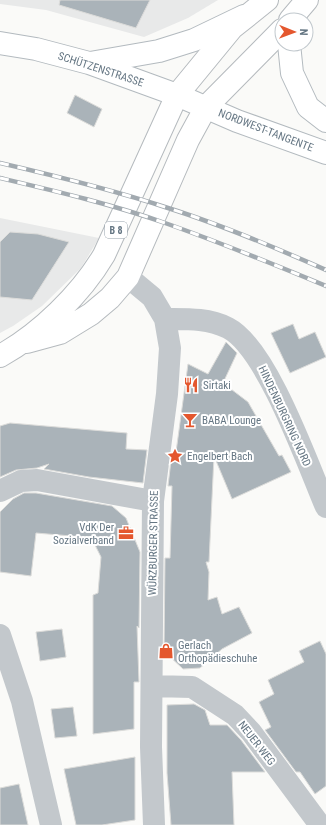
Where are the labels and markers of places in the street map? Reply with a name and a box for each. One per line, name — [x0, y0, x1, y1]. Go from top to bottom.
restaurant icon: Sirtaki — [182, 376, 200, 394]
place label: Sirtaki — [203, 379, 231, 392]
bar icon: BABA Lounge — [181, 411, 199, 429]
place label: BABA Lounge — [202, 414, 261, 427]
place icon: Engelbert Bach — [166, 447, 184, 465]
place label: Engelbert Bach — [187, 450, 253, 463]
place label: VdK Der Sozialverband — [53, 521, 115, 547]
office icon: VdK Der Sozialverband — [117, 524, 135, 542]
place label: Gerlach Orthopädieschuhe — [178, 639, 257, 665]
shop icon: Gerlach Orthopädieschuhe — [157, 642, 175, 660]

